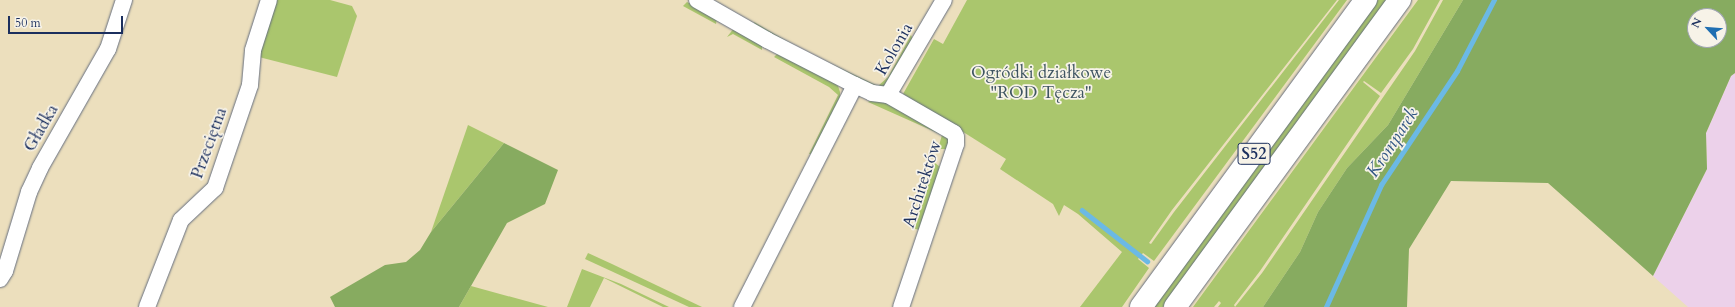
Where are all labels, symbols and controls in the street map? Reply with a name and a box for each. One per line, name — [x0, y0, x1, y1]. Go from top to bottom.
scale bar — [10, 8, 125, 34]
north arrow — [1687, 8, 1727, 48]
text: 50 m — [15, 15, 41, 31]
text: N — [1688, 15, 1705, 31]
street label: Kolonia — [871, 19, 917, 79]
park label: Ogródki działkowe "ROD Tęcza" — [971, 63, 1111, 103]
street label: Gładka — [19, 101, 63, 155]
water label: Kromparek — [1362, 104, 1424, 182]
street label: Przeciętna — [187, 105, 231, 181]
street label: Architektów — [898, 138, 946, 230]
road number: S52 — [1237, 140, 1271, 168]

